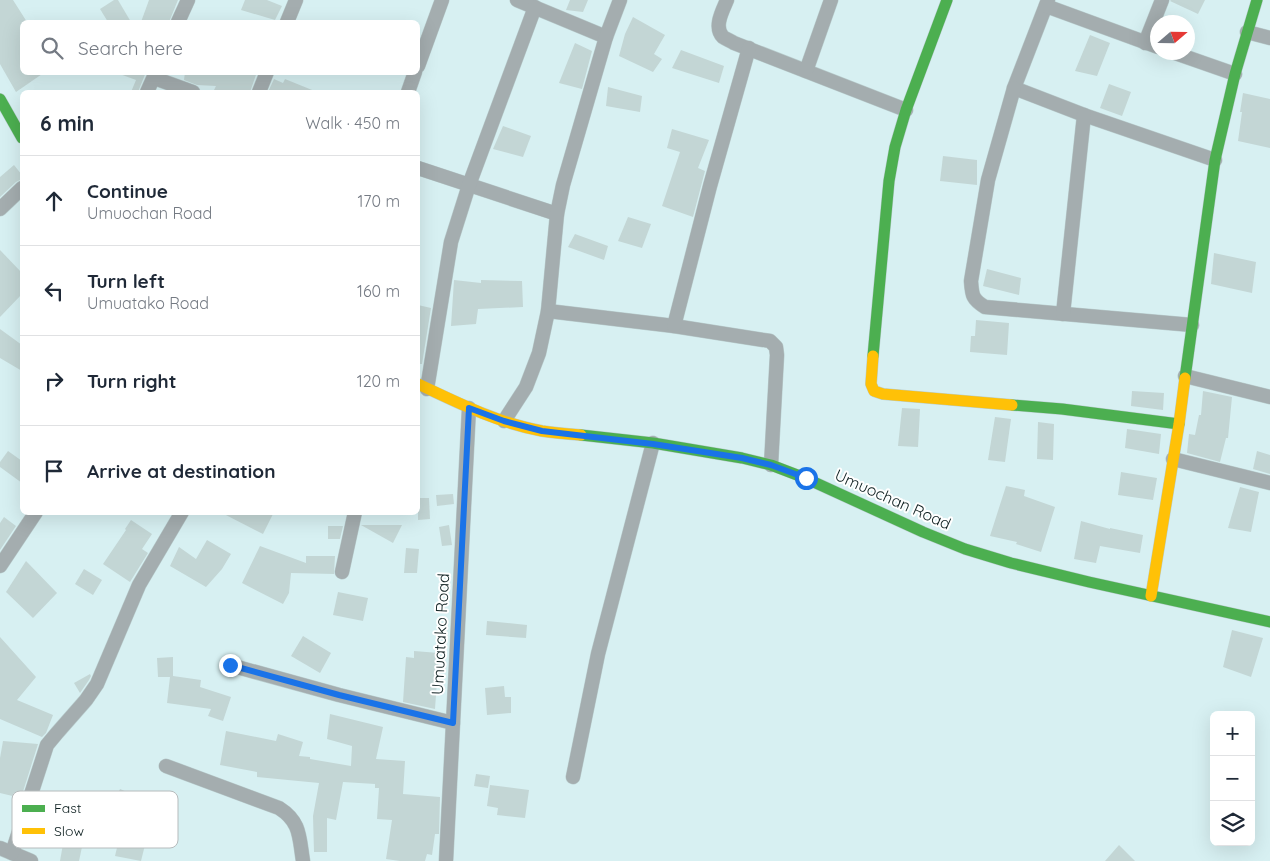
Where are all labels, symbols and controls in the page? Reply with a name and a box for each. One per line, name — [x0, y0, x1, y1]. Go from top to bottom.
north arrow — [1150, 15, 1195, 60]
search box — [20, 20, 420, 75]
icon: search — [38, 34, 66, 62]
text: Search here — [78, 36, 183, 60]
text: 6 min — [40, 110, 94, 136]
text: Walk · 450 m — [305, 113, 400, 133]
text: Continue — [87, 179, 168, 203]
icon: ahead — [40, 187, 68, 215]
text: 170 m — [357, 191, 400, 211]
text: Umuochan Road — [87, 203, 212, 223]
text: Turn left — [87, 269, 165, 293]
icon: left — [40, 277, 68, 305]
text: 160 m — [357, 281, 400, 301]
text: Umuatako Road — [87, 293, 209, 313]
icon: right — [40, 367, 68, 395]
text: Turn right — [87, 369, 176, 393]
text: 120 m — [357, 371, 400, 391]
icon: arrive — [40, 457, 68, 485]
text: Arrive at destination — [87, 459, 276, 483]
street label: Umuochan Road — [832, 464, 954, 534]
route start — [795, 467, 818, 490]
street label: Umuatako Road — [427, 573, 453, 695]
route end — [219, 654, 242, 677]
map controls — [1210, 711, 1255, 846]
button: + — [1210, 711, 1255, 756]
button: − — [1210, 756, 1255, 801]
legend — [12, 791, 178, 848]
text: Fast — [54, 799, 82, 817]
button: layers — [1210, 801, 1255, 846]
text: Slow — [54, 822, 84, 840]

